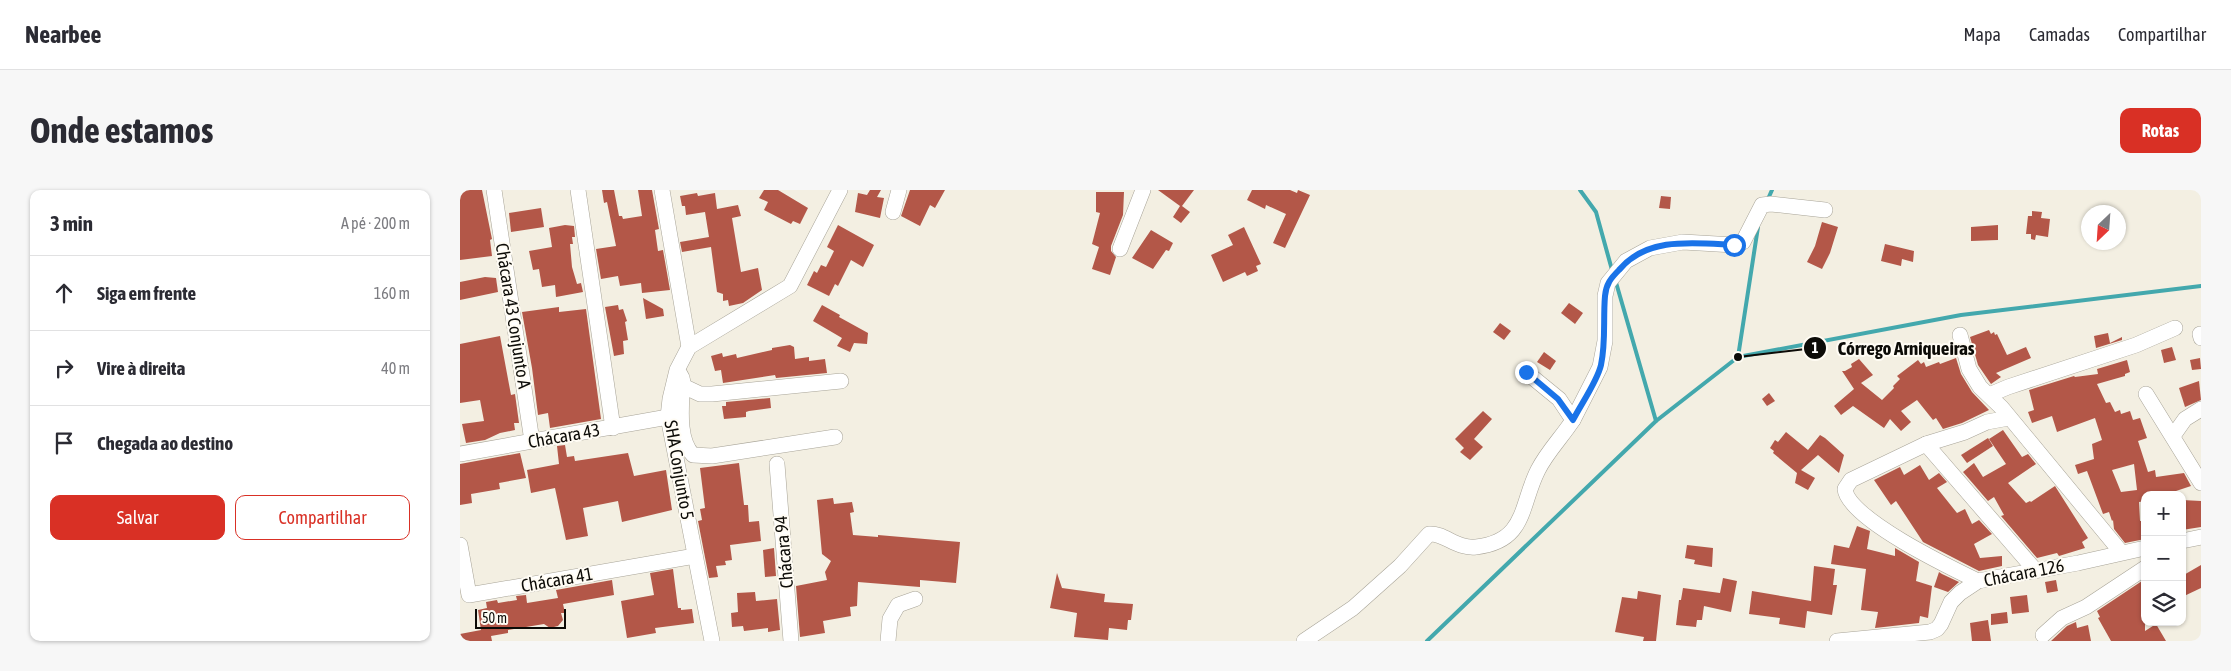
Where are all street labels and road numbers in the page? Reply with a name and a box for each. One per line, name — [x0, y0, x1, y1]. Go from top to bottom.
street label: Chácara 43 Conjunto A — [492, 242, 535, 390]
street label: Chácara 43 — [526, 419, 602, 452]
street label: SHA Conjunto 5 — [660, 419, 699, 521]
street label: Chácara 94 — [770, 515, 797, 589]
street label: Chácara 126 — [1982, 554, 2066, 591]
street label: Chácara 41 — [519, 563, 595, 596]

